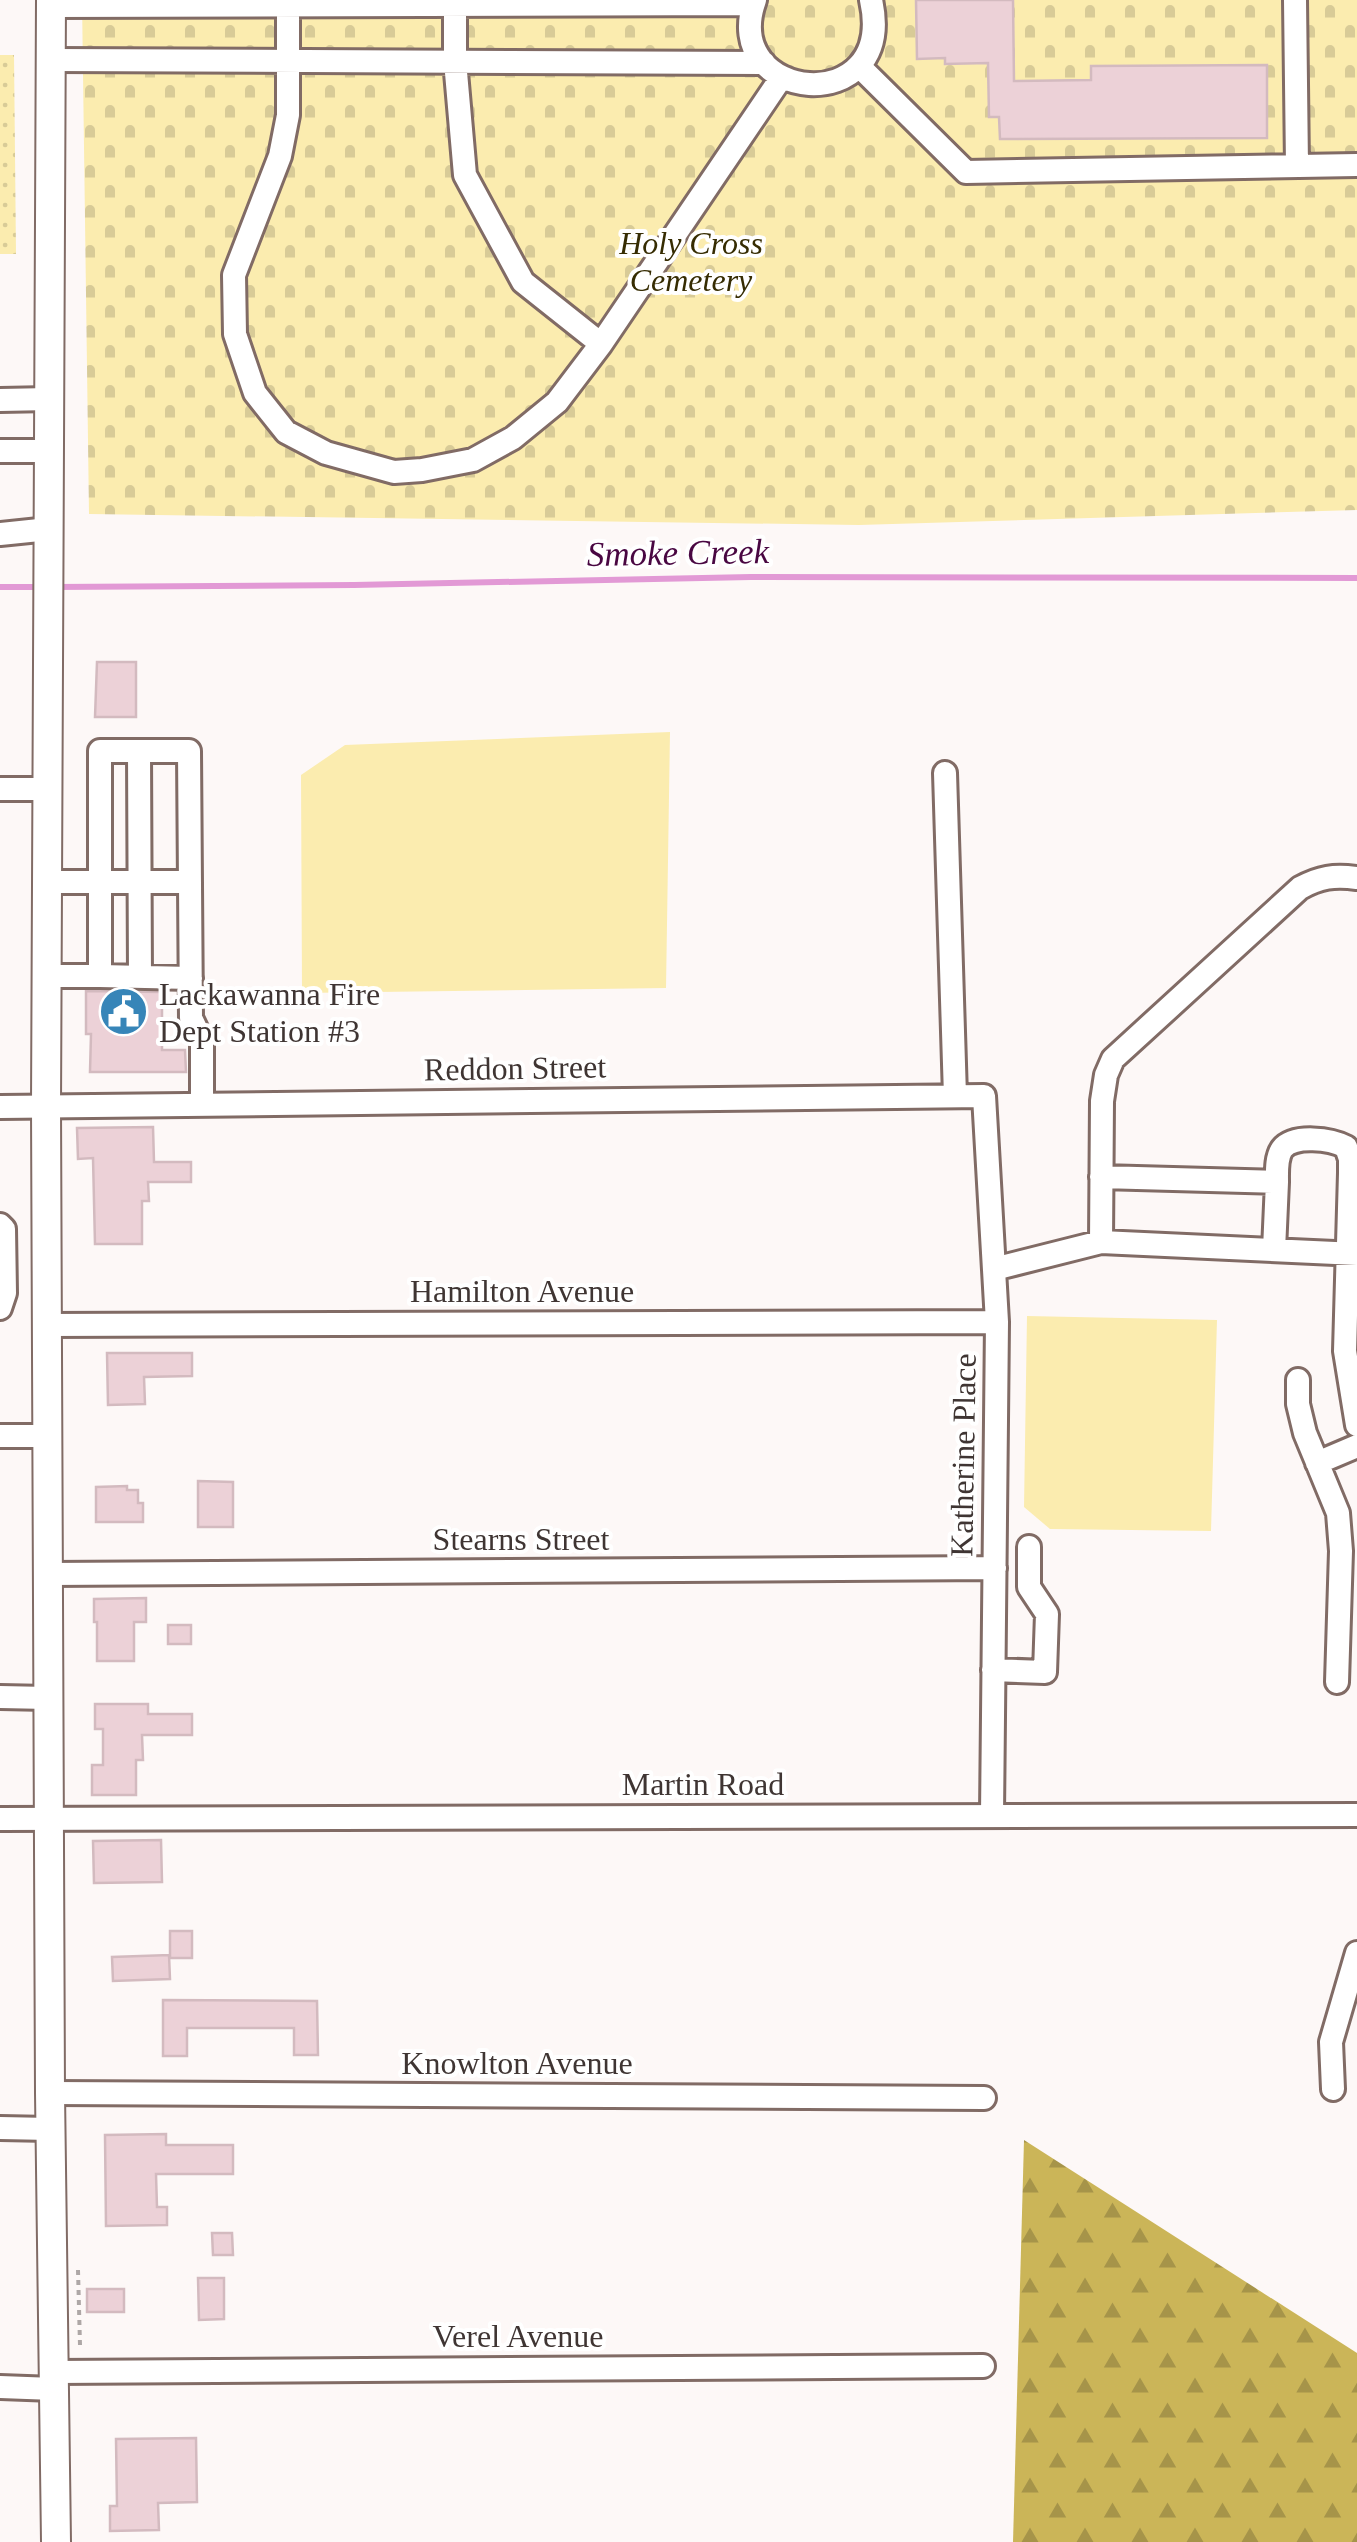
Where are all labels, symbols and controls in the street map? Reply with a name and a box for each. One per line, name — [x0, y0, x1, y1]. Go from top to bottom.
park label: Holy Cross Cemetery — [618, 225, 763, 298]
water label: Smoke Creek — [586, 532, 771, 574]
place label: Lackawanna Fire Dept Station #3 — [159, 976, 380, 1049]
public building icon: Lackawanna Fire Dept Station #3 — [98, 986, 150, 1038]
street label: Reddon Street — [424, 1048, 607, 1088]
street label: Hamilton Avenue — [410, 1273, 634, 1309]
street label: Katherine Place — [943, 1353, 983, 1557]
street label: Stearns Street — [433, 1521, 610, 1557]
street label: Martin Road — [622, 1766, 784, 1802]
street label: Knowlton Avenue — [401, 2045, 633, 2081]
street label: Verel Avenue — [433, 2318, 603, 2354]

